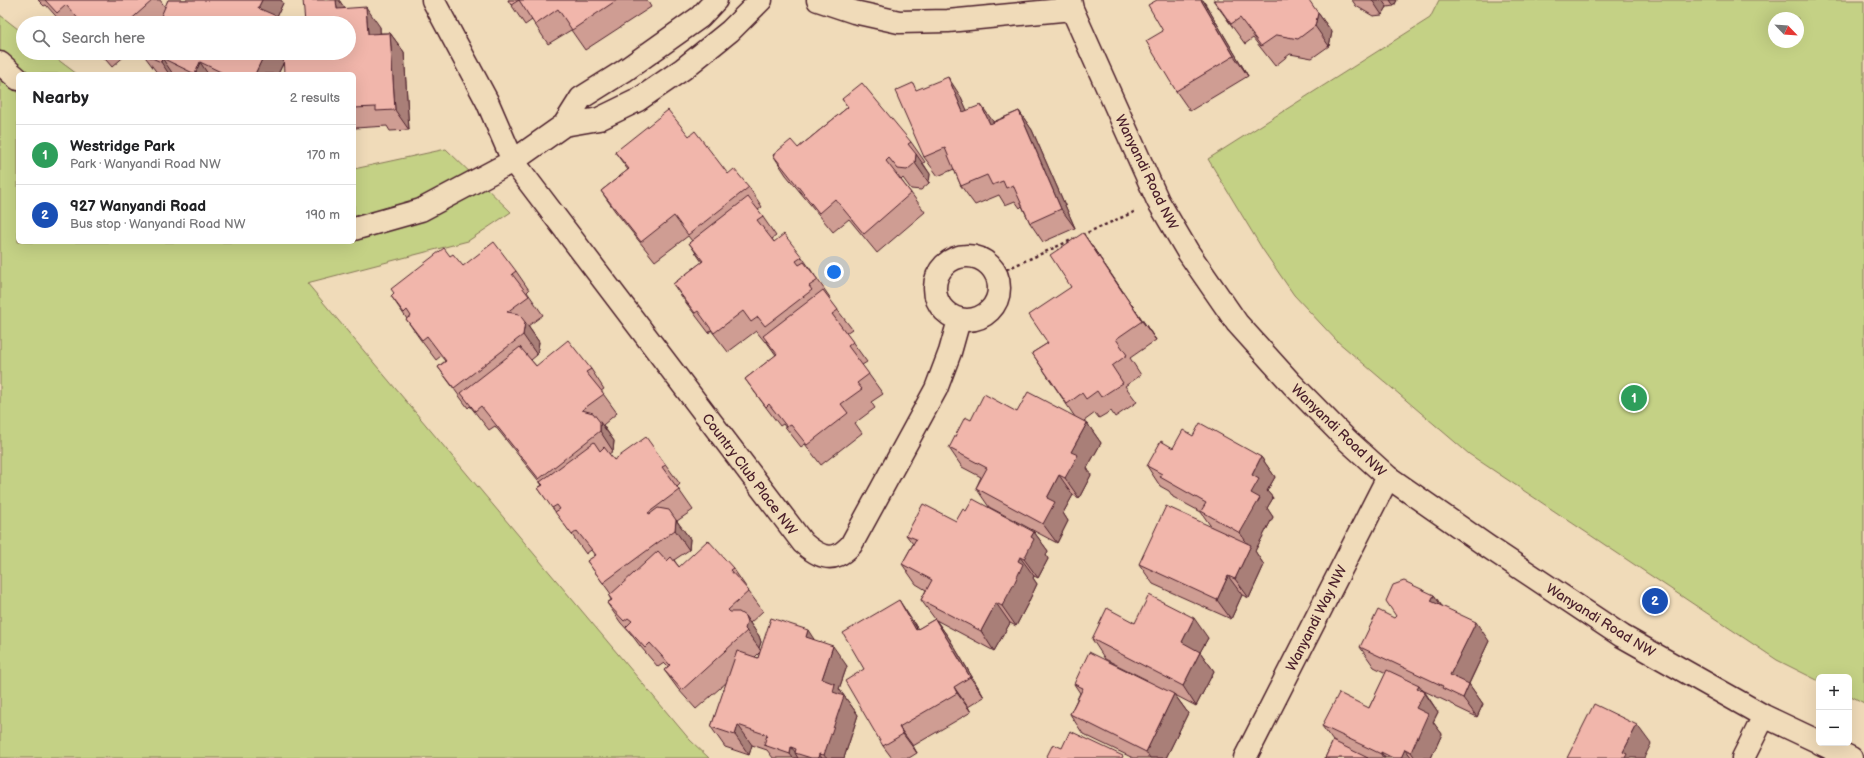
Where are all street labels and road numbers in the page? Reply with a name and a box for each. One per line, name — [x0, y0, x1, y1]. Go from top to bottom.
street label: Wanyandi Road NW — [1111, 112, 1182, 233]
street label: Wanyandi Road NW — [1288, 381, 1390, 480]
street label: Country Club Place NW — [698, 410, 801, 539]
street label: Wanyandi Way NW — [1282, 562, 1351, 674]
street label: Wanyandi Road NW — [1543, 580, 1659, 661]

